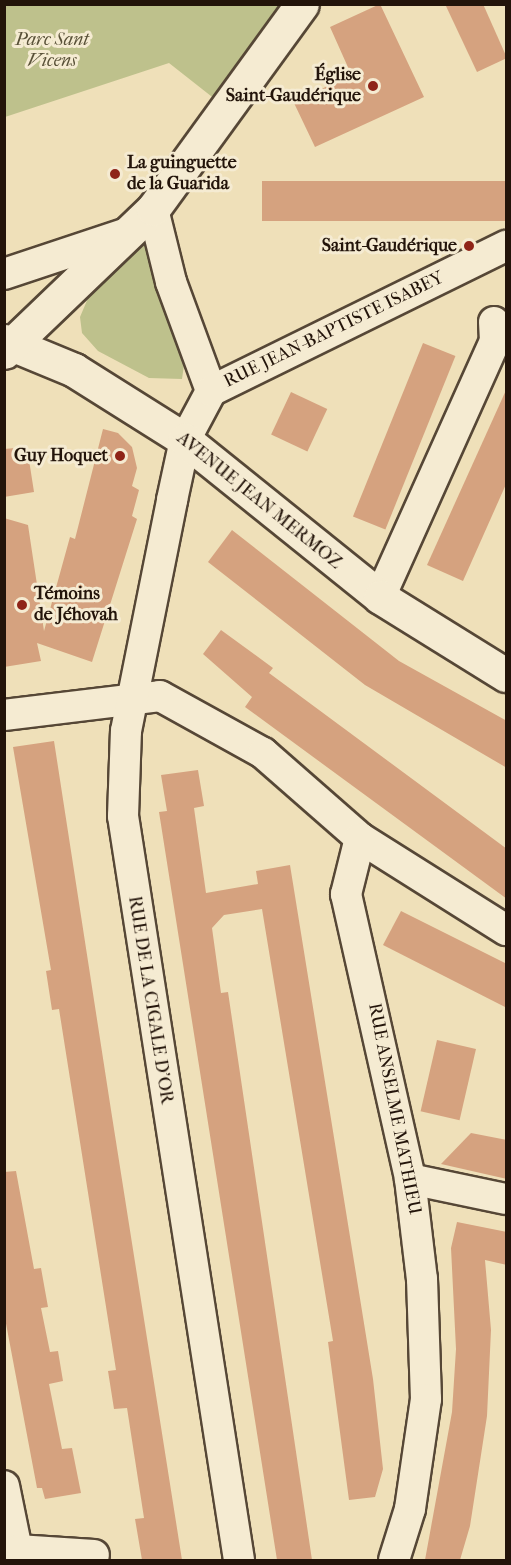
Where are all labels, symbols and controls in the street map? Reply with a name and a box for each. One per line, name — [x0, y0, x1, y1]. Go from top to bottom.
park label: Parc Sant Vicens — [15, 30, 89, 72]
place label: Église Saint-Gaudérique — [226, 65, 361, 107]
marker: Église Saint-Gaudérique — [366, 79, 380, 93]
place label: La guinguette de la Guarida — [127, 153, 237, 195]
marker: La guinguette de la Guarida — [108, 167, 122, 181]
place label: Saint-Gaudérique — [322, 235, 457, 257]
marker: Saint-Gaudérique — [462, 239, 476, 253]
street label: RUE JEAN-BAPTISTE ISABEY — [221, 267, 447, 393]
street label: AVENUE JEAN MERMOZ — [172, 428, 346, 574]
place label: Guy Hoquet — [14, 445, 108, 467]
marker: Guy Hoquet — [113, 449, 127, 463]
place label: Témoins de Jéhovah — [34, 584, 118, 626]
marker: Témoins de Jéhovah — [15, 598, 29, 612]
street label: RUE DE LA CIGALE D'OR — [123, 895, 177, 1105]
street label: RUE ANSELME MATHIEU — [363, 1001, 425, 1217]

